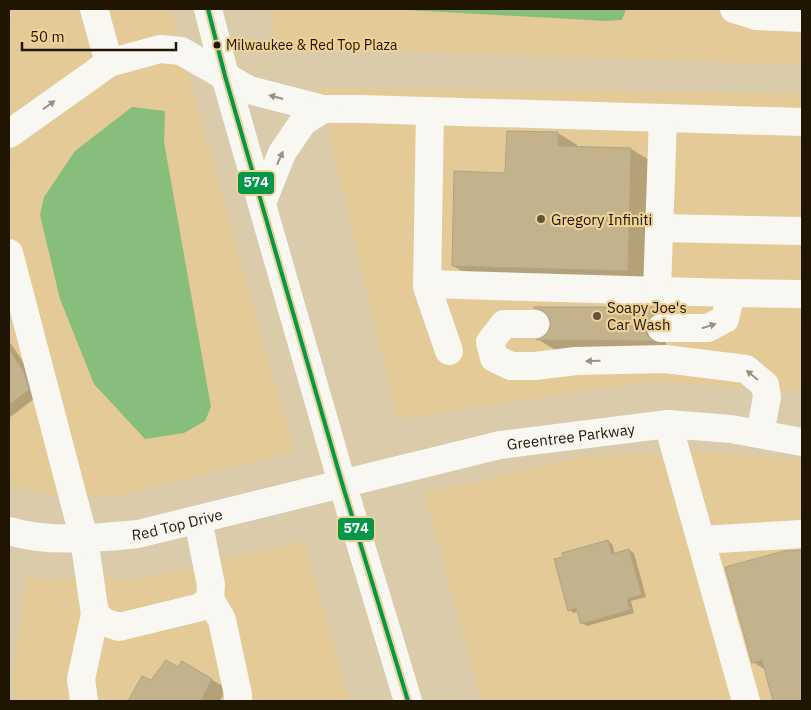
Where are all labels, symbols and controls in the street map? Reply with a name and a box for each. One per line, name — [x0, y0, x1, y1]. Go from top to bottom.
scale bar — [22, 20, 176, 52]
text: 50 m — [30, 27, 65, 46]
place label: Milwaukee & Red Top Plaza — [226, 36, 398, 54]
marker: Milwaukee & Red Top Plaza — [212, 40, 222, 50]
one-way arrow — [268, 93, 283, 101]
one-way arrow — [42, 101, 55, 111]
one-way arrow — [276, 151, 284, 165]
line badge: 574 — [237, 171, 275, 195]
text: 574 — [243, 173, 269, 191]
place label: Gregory Infiniti — [551, 210, 652, 229]
marker: Gregory Infiniti — [535, 213, 547, 225]
place label: Soapy Joe's Car Wash — [607, 298, 687, 334]
marker: Soapy Joe's Car Wash — [591, 310, 603, 322]
one-way arrow — [702, 321, 717, 329]
one-way arrow — [584, 357, 600, 365]
one-way arrow — [746, 369, 759, 380]
street label: Greentree Parkway — [506, 419, 636, 454]
street label: Red Top Drive — [131, 504, 224, 544]
line badge: 574 — [337, 517, 375, 541]
text: 574 — [343, 519, 369, 537]

